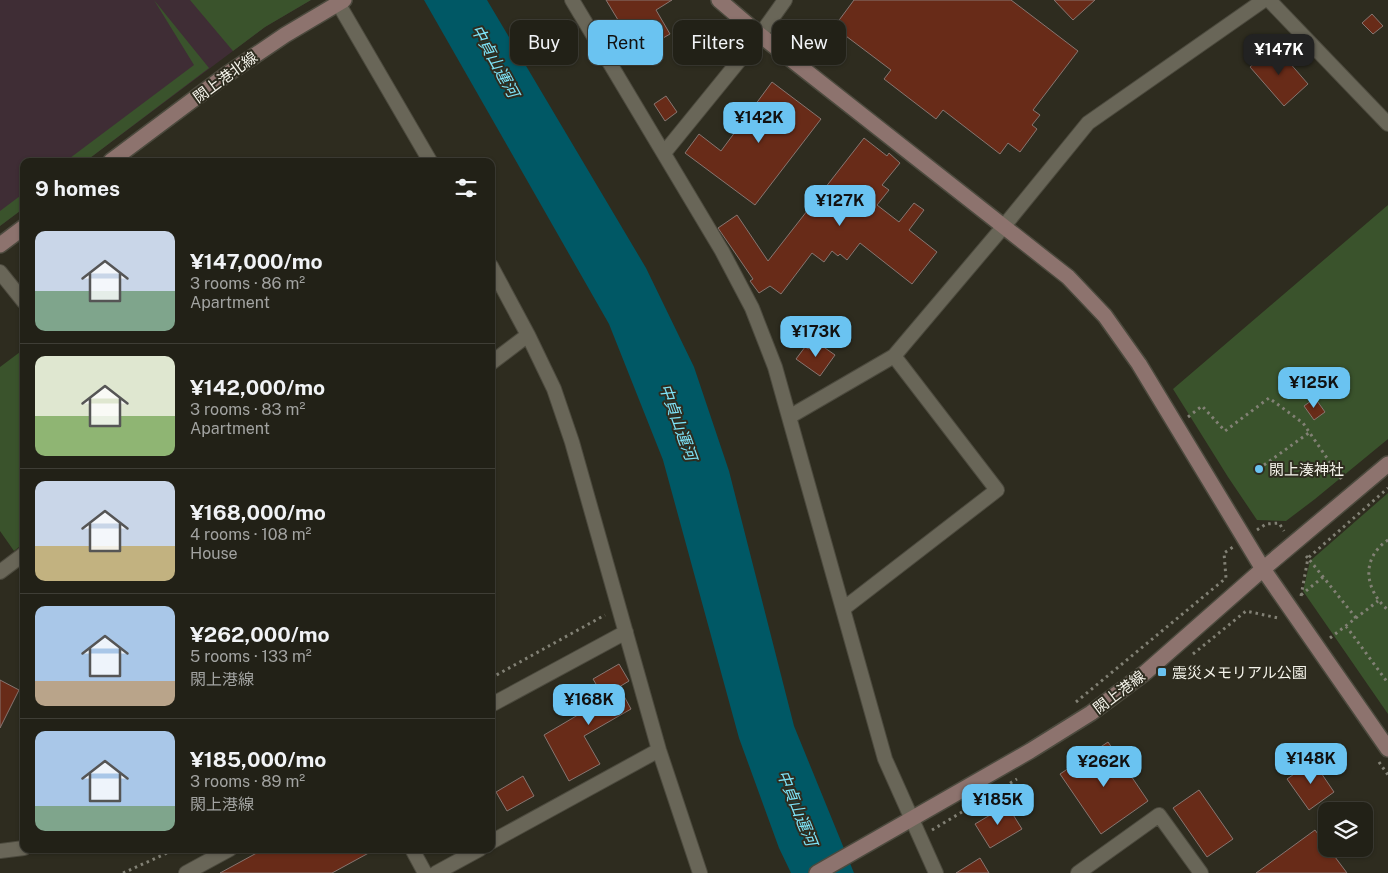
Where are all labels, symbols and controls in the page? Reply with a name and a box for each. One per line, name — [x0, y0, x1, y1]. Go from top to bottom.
chip: Buy — [510, 20, 578, 65]
chip: Rent — [588, 20, 663, 65]
chip: Filters — [673, 20, 762, 65]
chip: New — [772, 20, 846, 65]
water label: 中貞山運河 — [467, 21, 524, 103]
pin: ¥147K — [1244, 34, 1314, 76]
text: ¥147K — [1254, 40, 1304, 59]
street label: 閖上港北線 — [190, 48, 260, 106]
pin: ¥142K — [724, 102, 794, 144]
text: ¥142K — [734, 108, 784, 127]
icon: filters — [452, 174, 480, 202]
text: 9 homes — [35, 176, 120, 201]
pin: ¥127K — [805, 184, 875, 227]
text: ¥127K — [815, 191, 865, 210]
text: ¥147,000/mo — [190, 249, 323, 274]
icon: home — [75, 251, 135, 311]
text: 3 rooms · 86 m² — [190, 274, 305, 293]
text: Apartment — [190, 293, 270, 312]
pin: ¥173K — [781, 316, 851, 358]
text: ¥173K — [791, 322, 841, 341]
pin: ¥125K — [1279, 366, 1349, 409]
text: ¥125K — [1289, 373, 1339, 392]
text: ¥142,000/mo — [190, 375, 325, 400]
icon: home — [75, 376, 135, 436]
water label: 中貞山運河 — [655, 381, 702, 466]
text: 3 rooms · 83 m² — [190, 400, 305, 419]
text: Apartment — [190, 419, 270, 438]
place label: 閖上湊神社 — [1269, 461, 1344, 478]
marker: 閖上湊神社 — [1253, 463, 1265, 475]
text: ¥168,000/mo — [190, 500, 326, 525]
icon: home — [75, 501, 135, 561]
text: 4 rooms · 108 m² — [190, 525, 311, 544]
text: House — [190, 544, 238, 563]
text: ¥262,000/mo — [190, 622, 330, 647]
icon: home — [75, 626, 135, 686]
text: 5 rooms · 133 m² — [190, 647, 312, 666]
place label: 震災メモリアル公園 — [1172, 664, 1307, 681]
marker: 震災メモリアル公園 — [1156, 666, 1168, 678]
street label: 閖上港線 — [1090, 667, 1148, 717]
text: 閖上港線 — [190, 670, 254, 689]
pin: ¥168K — [554, 684, 624, 726]
text: ¥168K — [564, 690, 614, 709]
pin: ¥148K — [1276, 742, 1346, 785]
pin: ¥262K — [1069, 746, 1139, 788]
text: ¥185,000/mo — [190, 747, 326, 772]
text: ¥148K — [1286, 749, 1336, 768]
icon: home — [75, 751, 135, 811]
text: ¥262K — [1078, 752, 1130, 771]
water label: 中貞山運河 — [773, 767, 822, 851]
text: 3 rooms · 89 m² — [190, 772, 305, 791]
pin: ¥185K — [963, 784, 1033, 826]
text: ¥185K — [973, 790, 1023, 809]
text: 閖上港線 — [190, 795, 254, 814]
map controls — [1318, 802, 1373, 857]
button: layers — [1318, 802, 1373, 857]

